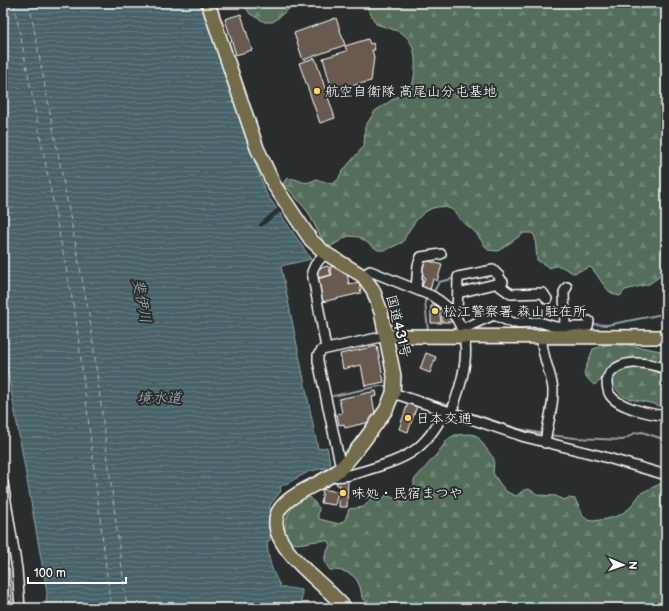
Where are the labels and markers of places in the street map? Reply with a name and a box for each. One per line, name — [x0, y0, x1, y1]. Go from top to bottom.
place label: 航空自衛隊 高尾山分屯基地 — [325, 83, 497, 100]
marker: 航空自衛隊 高尾山分屯基地 — [312, 86, 322, 96]
place label: 松江警察署 森山駐在所 — [443, 303, 587, 320]
marker: 松江警察署 森山駐在所 — [430, 306, 440, 316]
place label: 日本交通 — [416, 410, 472, 427]
marker: 日本交通 — [403, 413, 413, 423]
place label: 味処・民宿まつや — [351, 485, 463, 502]
marker: 味処・民宿まつや — [338, 488, 348, 498]

